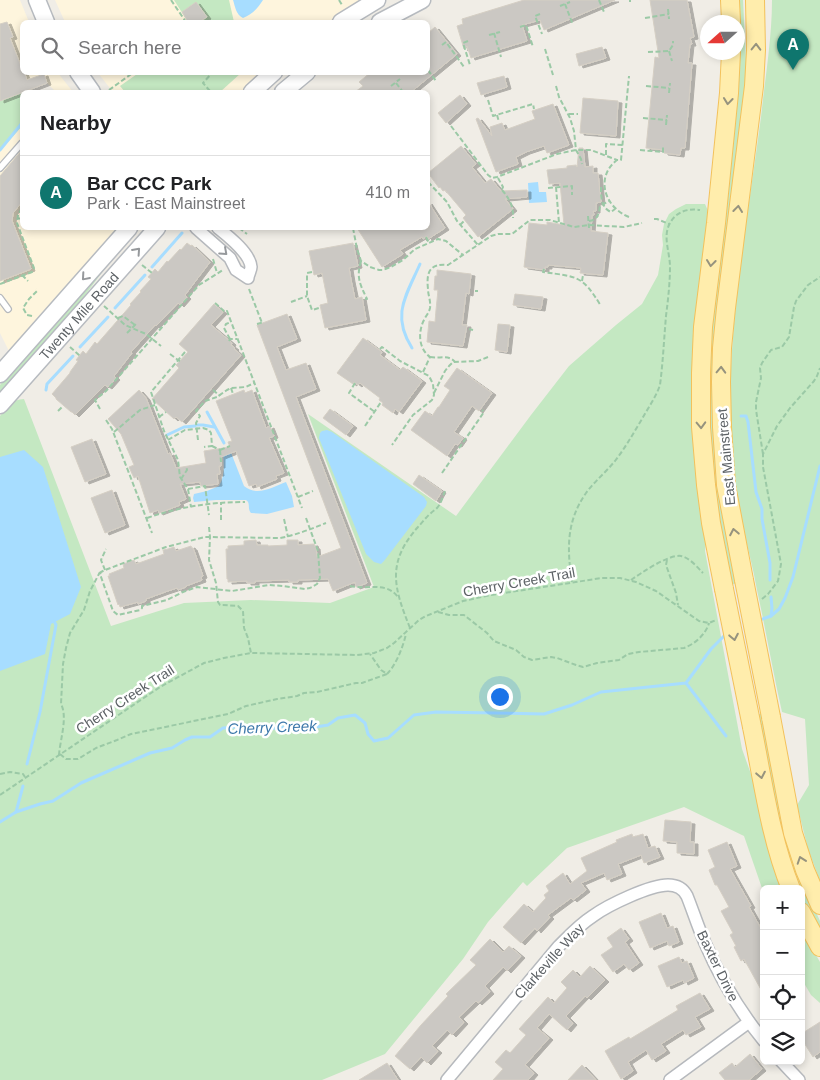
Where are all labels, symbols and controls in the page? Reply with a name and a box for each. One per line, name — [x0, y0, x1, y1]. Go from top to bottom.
north arrow — [700, 15, 745, 60]
search box — [20, 20, 430, 75]
pin: A — [777, 29, 809, 70]
icon: search — [38, 34, 66, 62]
text: Search here — [78, 37, 182, 58]
one-way arrow — [751, 43, 761, 51]
one-way arrow — [723, 97, 734, 105]
text: Nearby — [40, 111, 111, 134]
text: Bar CCC Park — [87, 173, 212, 194]
text: A — [50, 184, 62, 201]
text: 410 m — [366, 184, 410, 201]
text: Park · East Mainstreet — [87, 195, 245, 212]
one-way arrow — [732, 204, 743, 212]
one-way arrow — [218, 246, 227, 255]
one-way arrow — [131, 247, 140, 256]
one-way arrow — [706, 259, 717, 267]
street label: Twenty Mile Road — [36, 269, 122, 363]
one-way arrow — [82, 272, 91, 281]
one-way arrow — [716, 366, 726, 374]
street label: East Mainstreet — [714, 408, 738, 506]
one-way arrow — [696, 421, 706, 429]
one-way arrow — [729, 527, 740, 536]
street label: Cherry Creek Trail — [462, 564, 576, 600]
one-way arrow — [728, 633, 738, 642]
street label: Cherry Creek Trail — [73, 661, 177, 737]
your location — [487, 684, 513, 710]
water label: Cherry Creek — [227, 717, 318, 737]
one-way arrow — [756, 770, 766, 779]
one-way arrow — [797, 856, 807, 865]
map controls — [760, 885, 805, 1065]
button: + — [760, 885, 805, 930]
street label: Clarkeville Way — [511, 920, 587, 1002]
street label: Baxter Drive — [694, 928, 742, 1004]
button: − — [760, 930, 805, 975]
button: locate — [760, 975, 805, 1020]
button: layers — [760, 1020, 805, 1065]

